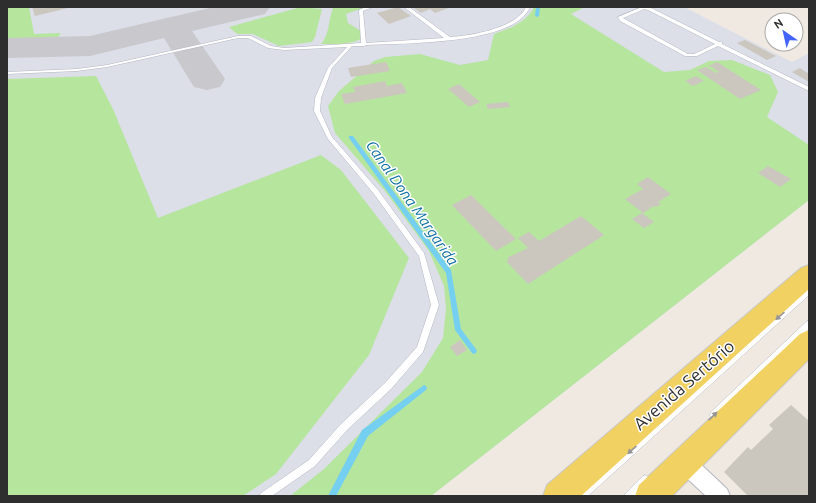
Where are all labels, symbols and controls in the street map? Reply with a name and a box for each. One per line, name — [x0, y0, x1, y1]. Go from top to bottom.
north arrow — [764, 12, 804, 52]
text: N — [772, 16, 785, 31]
water label: Canal Dona Margarida — [363, 137, 462, 268]
one-way arrow — [775, 311, 785, 321]
street label: Avenida Sertório — [630, 336, 738, 433]
one-way arrow — [708, 411, 718, 421]
one-way arrow — [627, 446, 637, 455]

